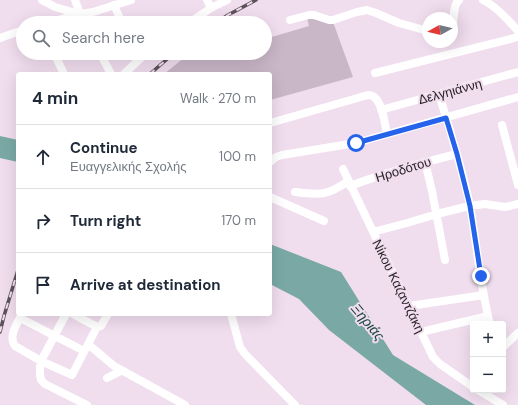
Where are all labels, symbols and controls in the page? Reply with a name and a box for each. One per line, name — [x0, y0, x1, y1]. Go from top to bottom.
north arrow — [422, 12, 458, 48]
search box — [16, 16, 272, 60]
icon: search — [30, 27, 52, 49]
text: Search here — [62, 28, 145, 48]
street label: Δελγηιάννη — [416, 75, 484, 108]
text: 4 min — [32, 87, 78, 109]
text: Walk · 270 m — [180, 90, 256, 107]
route start — [347, 134, 365, 152]
text: Continue — [70, 138, 138, 158]
icon: ahead — [32, 146, 54, 168]
text: 100 m — [219, 148, 256, 165]
street label: Ηροδότου — [373, 153, 433, 186]
text: Ευαγγελικής Σχολής — [70, 158, 186, 175]
icon: right — [32, 210, 54, 232]
text: Turn right — [70, 211, 141, 231]
text: 170 m — [221, 212, 256, 229]
street label: Νίκου Καζαντζάκη — [368, 236, 429, 336]
route end — [472, 267, 490, 285]
icon: arrive — [32, 274, 54, 296]
text: Arrive at destination — [70, 275, 221, 295]
water label: Ξηριάς — [347, 299, 389, 344]
map controls — [470, 321, 506, 393]
button: + — [470, 321, 506, 357]
button: − — [470, 357, 506, 393]

